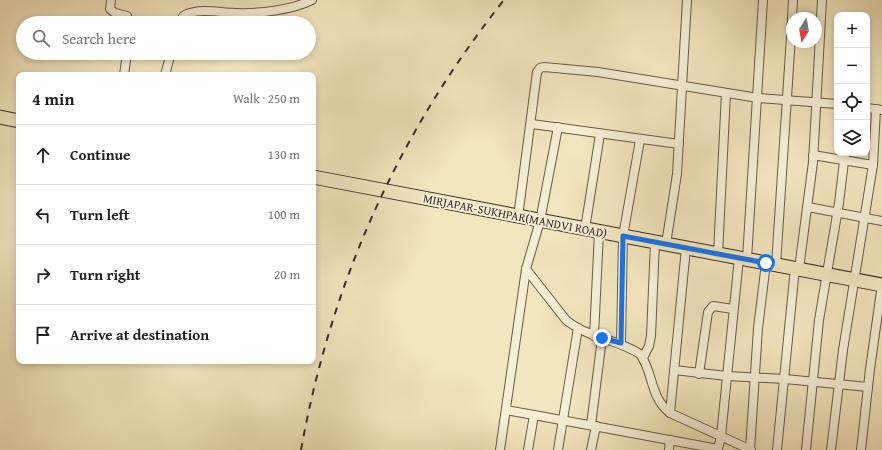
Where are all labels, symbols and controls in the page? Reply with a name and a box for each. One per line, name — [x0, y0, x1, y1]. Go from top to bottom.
north arrow — [786, 12, 822, 48]
map controls — [834, 12, 870, 156]
button: + — [834, 12, 870, 48]
search box — [16, 16, 316, 60]
icon: search — [30, 27, 52, 49]
text: Search here — [62, 28, 136, 49]
button: − — [834, 48, 870, 84]
button: locate — [834, 84, 870, 120]
text: 4 min — [32, 86, 74, 111]
text: Walk · 250 m — [233, 89, 300, 108]
button: layers — [834, 120, 870, 156]
icon: ahead — [32, 144, 54, 166]
text: Continue — [70, 144, 131, 165]
text: 130 m — [268, 145, 300, 164]
street label: MIRJAPAR-SUKHPAR(MANDVI ROAD) — [422, 189, 609, 242]
icon: left — [32, 204, 54, 226]
text: Turn left — [70, 204, 129, 225]
text: 100 m — [268, 205, 300, 224]
route start — [757, 254, 775, 272]
icon: right — [32, 264, 54, 286]
text: Turn right — [70, 264, 141, 285]
text: 20 m — [274, 265, 300, 284]
icon: arrive — [32, 324, 54, 346]
text: Arrive at destination — [70, 324, 209, 345]
route end — [593, 329, 611, 347]

